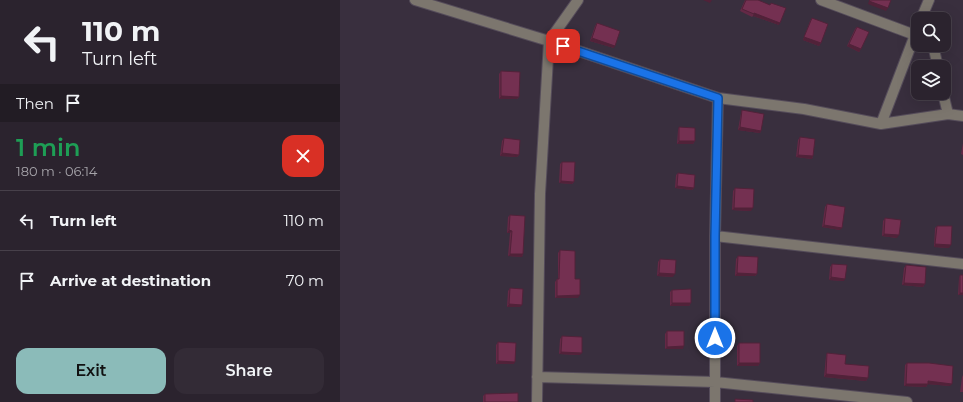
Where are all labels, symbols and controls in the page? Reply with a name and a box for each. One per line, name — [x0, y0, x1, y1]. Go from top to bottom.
map controls — [911, 12, 951, 100]
button: search — [911, 12, 951, 52]
text: 110 m — [82, 14, 160, 48]
icon: left — [16, 16, 68, 68]
pin — [546, 29, 580, 63]
icon: arrive — [552, 35, 574, 57]
text: Turn left — [82, 48, 157, 70]
button: layers — [911, 60, 951, 100]
icon: arrive — [62, 92, 84, 114]
text: Then — [16, 94, 54, 113]
text: 1 min — [16, 133, 80, 162]
button: close — [282, 135, 324, 177]
text: 180 m · 06:14 — [16, 163, 97, 179]
icon: left — [16, 210, 38, 232]
text: Turn left — [50, 211, 117, 230]
text: 110 m — [283, 211, 324, 230]
icon: arrive — [16, 270, 38, 292]
text: Arrive at destination — [50, 271, 211, 290]
text: 70 m — [286, 271, 324, 290]
position arrow — [694, 317, 736, 359]
button: Exit — [16, 348, 166, 394]
button: Share — [174, 348, 324, 394]

